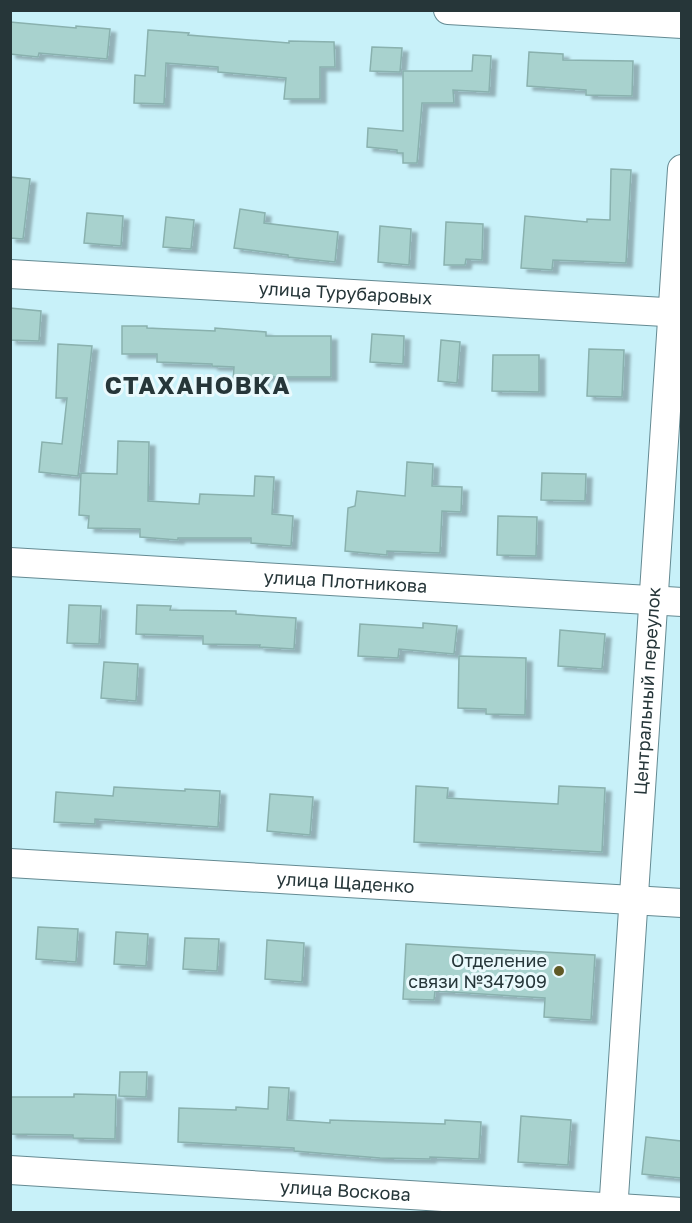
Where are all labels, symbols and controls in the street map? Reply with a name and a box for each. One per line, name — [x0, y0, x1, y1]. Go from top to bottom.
street label: улица Турубаровых — [258, 276, 433, 308]
district label: СТАХАНОВКА — [105, 370, 291, 399]
street label: улица Плотникова — [263, 565, 428, 597]
street label: Центральный переулок — [629, 586, 664, 796]
street label: улица Щаденко — [276, 867, 415, 897]
place label: Отделение связи №347909 — [408, 949, 547, 992]
marker: Отделение связи №347909 — [552, 964, 566, 978]
street label: улица Воскова — [279, 1175, 412, 1205]

